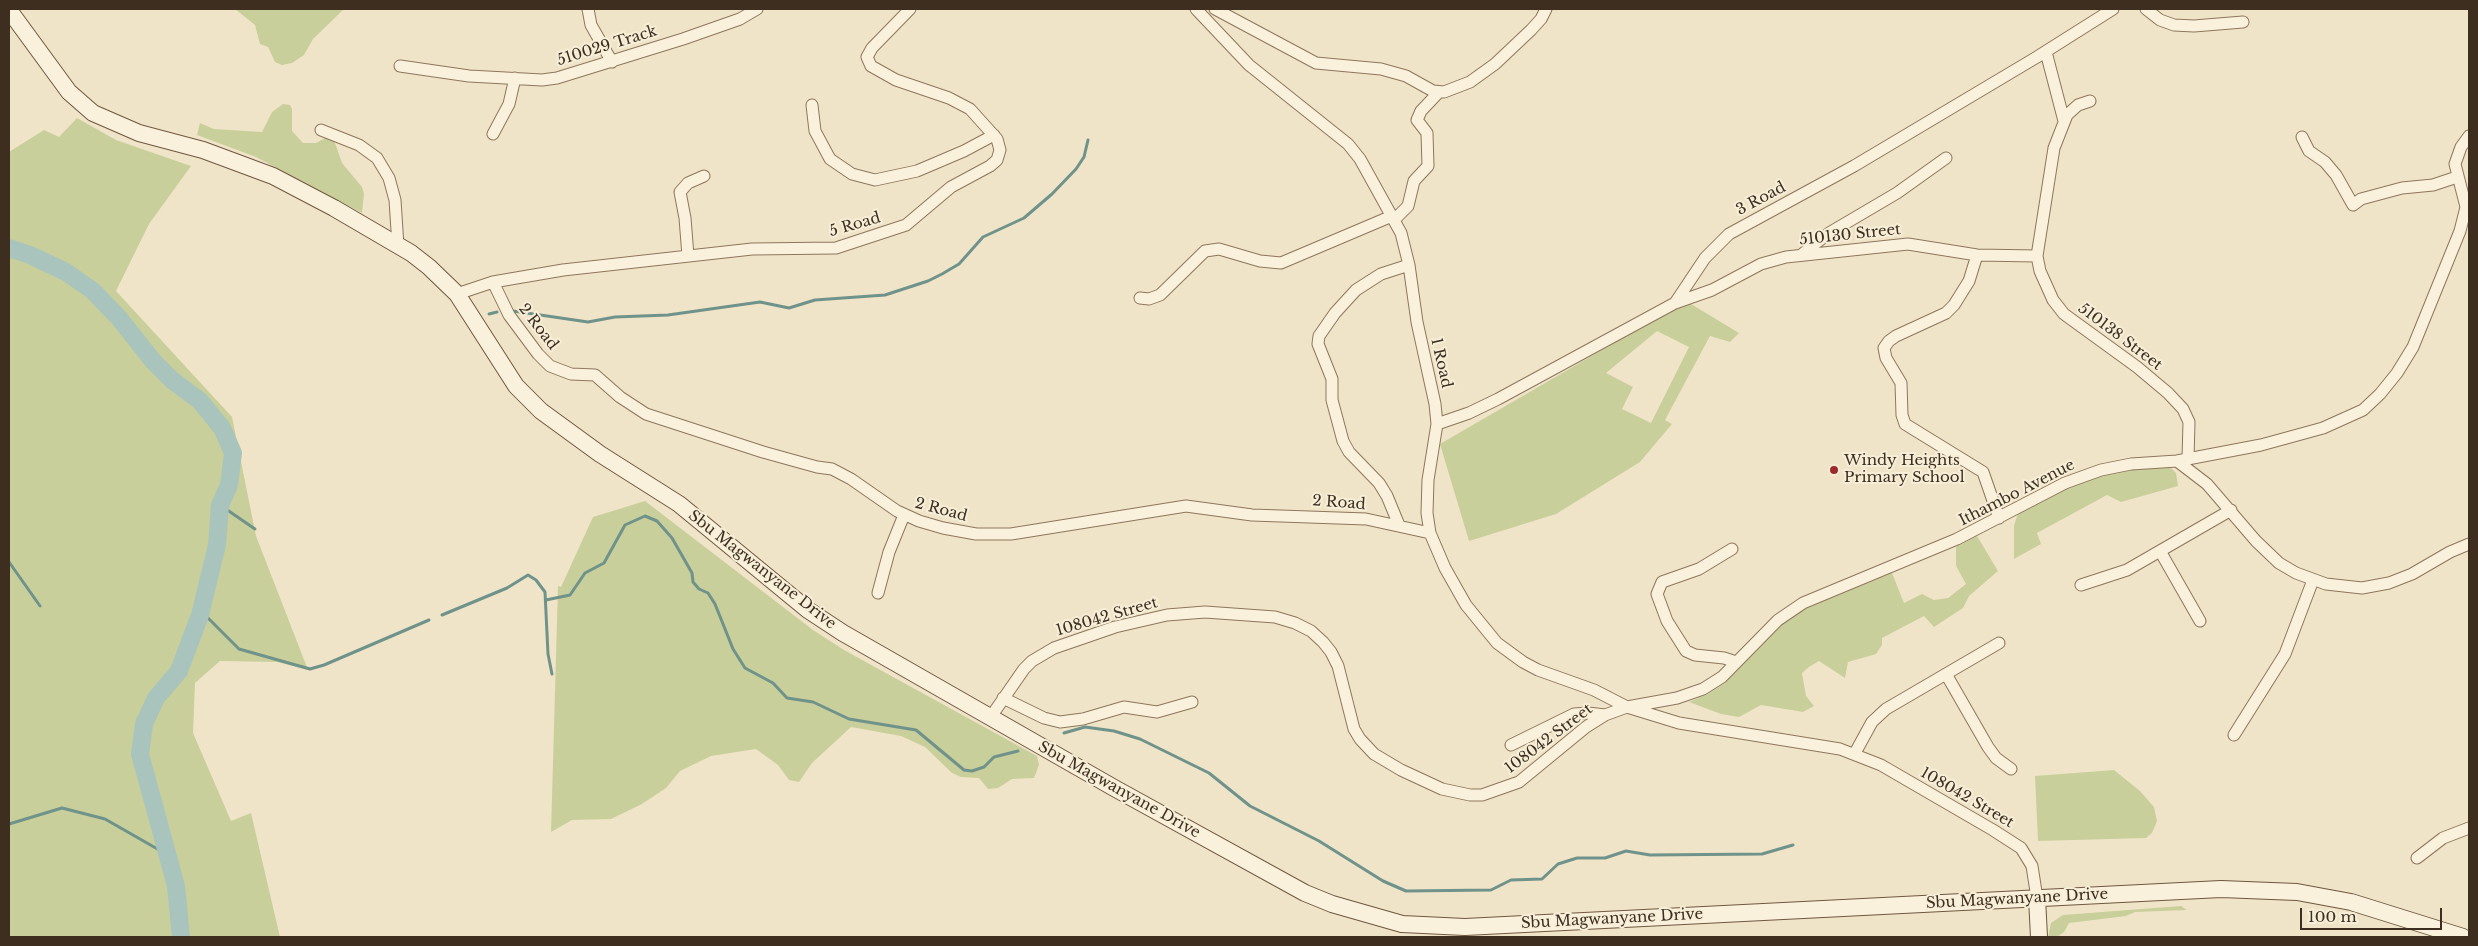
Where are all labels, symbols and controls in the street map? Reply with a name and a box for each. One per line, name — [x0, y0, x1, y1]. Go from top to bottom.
street label: 510029 Track — [555, 22, 659, 70]
street label: 3 Road — [1733, 179, 1789, 219]
street label: 5 Road — [827, 209, 883, 241]
street label: 510130 Street — [1798, 221, 1902, 249]
street label: 2 Road — [514, 300, 562, 354]
street label: 510138 Street — [2075, 300, 2165, 374]
street label: 1 Road — [1427, 336, 1455, 390]
place label: Windy Heights Primary School — [1844, 452, 1965, 487]
street label: Ithambo Avenue — [1956, 456, 2078, 530]
marker: Windy Heights Primary School — [1828, 464, 1840, 476]
street label: 2 Road — [1312, 492, 1366, 514]
street label: 2 Road — [913, 494, 969, 526]
street label: Sbu Magwanyane Drive — [685, 507, 839, 633]
street label: 108042 Street — [1054, 594, 1160, 640]
street label: 108042 Street — [1502, 700, 1596, 778]
street label: Sbu Magwanyane Drive — [1035, 738, 1203, 842]
street label: 108042 Street — [1917, 764, 2017, 832]
street label: Sbu Magwanyane Drive — [1925, 885, 2109, 913]
scale bar — [2303, 898, 2446, 930]
street label: Sbu Magwanyane Drive — [1520, 905, 1704, 933]
text: 100 m — [2308, 907, 2357, 926]

